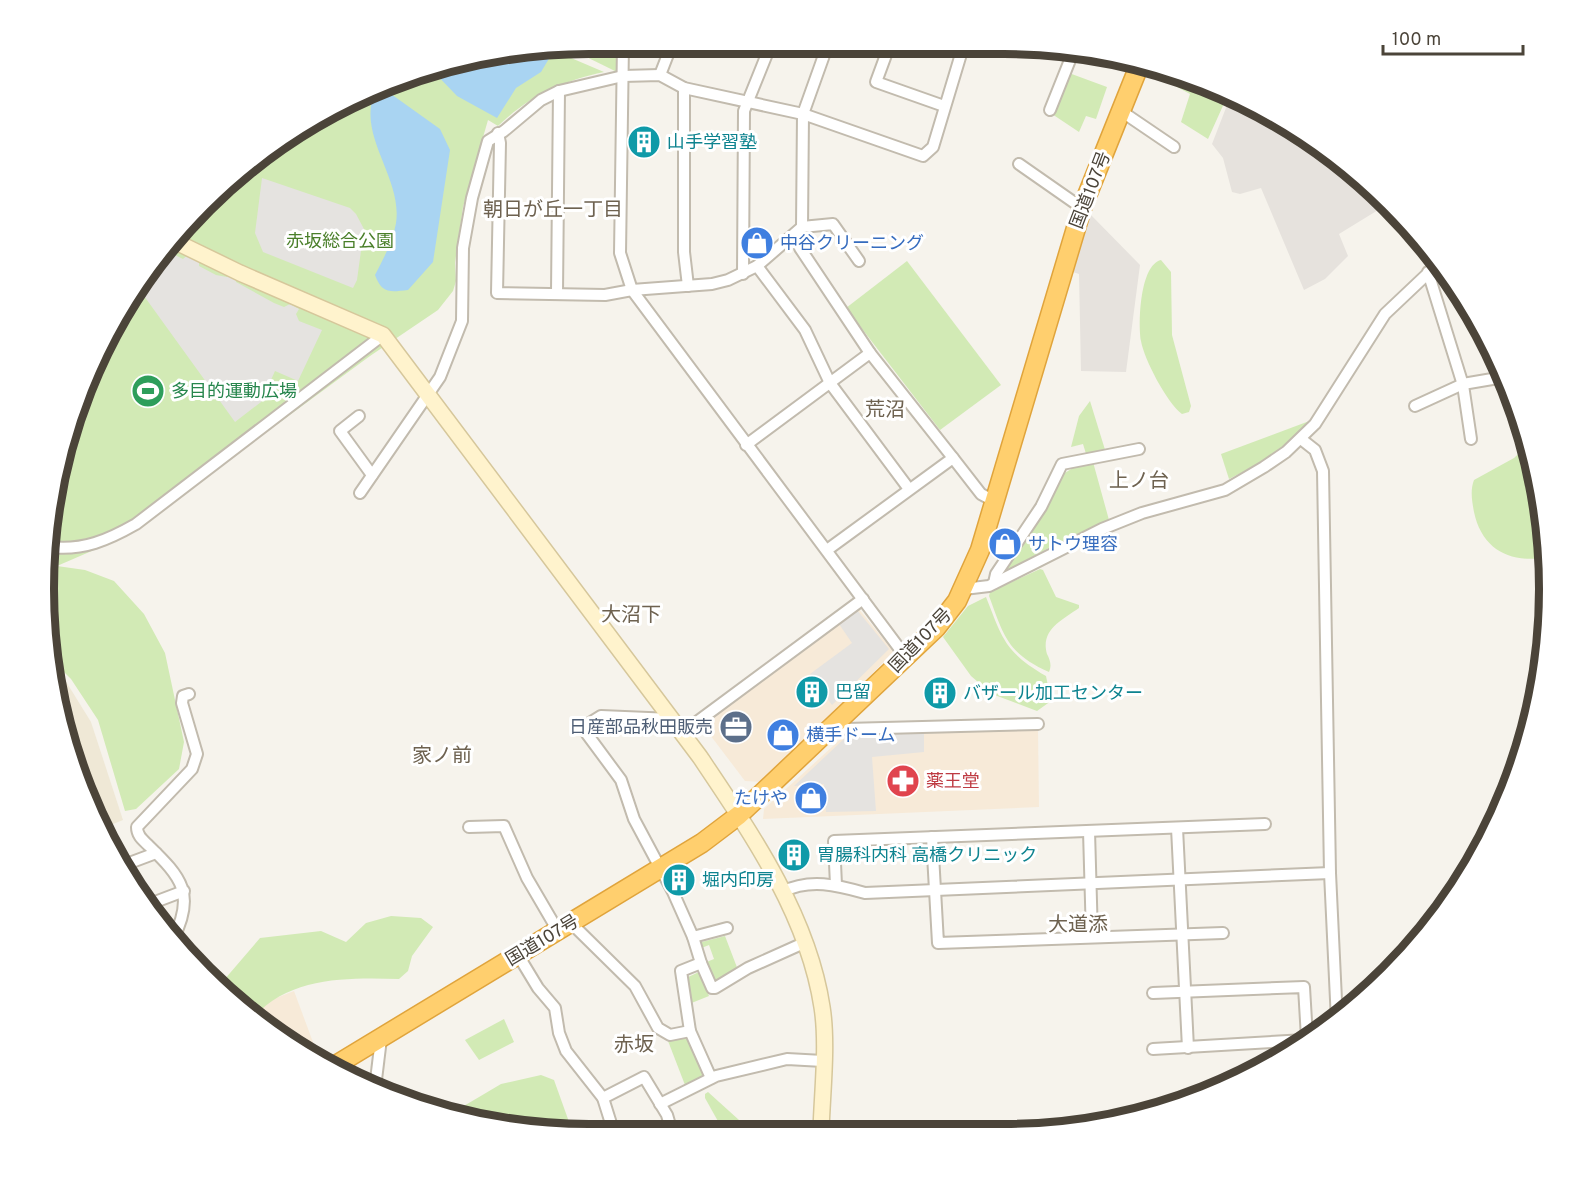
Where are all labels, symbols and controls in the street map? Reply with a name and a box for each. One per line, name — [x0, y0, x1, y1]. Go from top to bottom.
scale bar — [1383, 18, 1522, 56]
text: 100 m — [1392, 29, 1441, 52]
building icon: 山手学習塾 — [626, 124, 662, 160]
place label: 山手学習塾 — [667, 132, 757, 155]
street label: 国道107号 — [1066, 149, 1117, 233]
district label: 朝日が丘一丁目 — [483, 198, 623, 224]
shop icon: 中谷クリーニング — [739, 225, 775, 261]
park label: 赤坂総合公園 — [286, 231, 394, 254]
place label: 中谷クリーニング — [780, 233, 924, 256]
sports icon: 多目的運動広場 — [130, 373, 166, 409]
place label: 多目的運動広場 — [171, 381, 297, 404]
district label: 荒沼 — [865, 398, 905, 424]
district label: 上ノ台 — [1109, 469, 1169, 495]
shop icon: サトウ理容 — [987, 526, 1023, 562]
place label: サトウ理容 — [1028, 534, 1118, 557]
district label: 大沼下 — [601, 603, 661, 629]
street label: 国道107号 — [885, 604, 958, 678]
building icon: 巴留 — [794, 674, 830, 710]
building icon: バザール加工センター — [922, 675, 958, 711]
place label: 巴留 — [835, 682, 871, 705]
place label: バザール加工センター — [963, 683, 1143, 706]
office icon: 日産部品秋田販売 — [718, 709, 754, 745]
place label: 日産部品秋田販売 — [569, 717, 713, 740]
shop icon: 横手ドーム — [765, 717, 801, 753]
place label: 横手ドーム — [806, 725, 895, 748]
district label: 家ノ前 — [412, 744, 472, 770]
pharmacy icon: 薬王堂 — [885, 763, 921, 799]
place label: 薬王堂 — [926, 771, 980, 794]
shop icon: たけや — [793, 780, 829, 816]
place label: たけや — [734, 788, 788, 811]
building icon: 胃腸科内科 高橋クリニック — [776, 837, 812, 873]
place label: 胃腸科内科 高橋クリニック — [817, 845, 1037, 868]
building icon: 堀内印房 — [661, 862, 697, 898]
place label: 堀内印房 — [702, 870, 774, 893]
street label: 国道107号 — [502, 911, 583, 972]
district label: 大道添 — [1048, 913, 1108, 939]
district label: 赤坂 — [614, 1033, 654, 1059]

